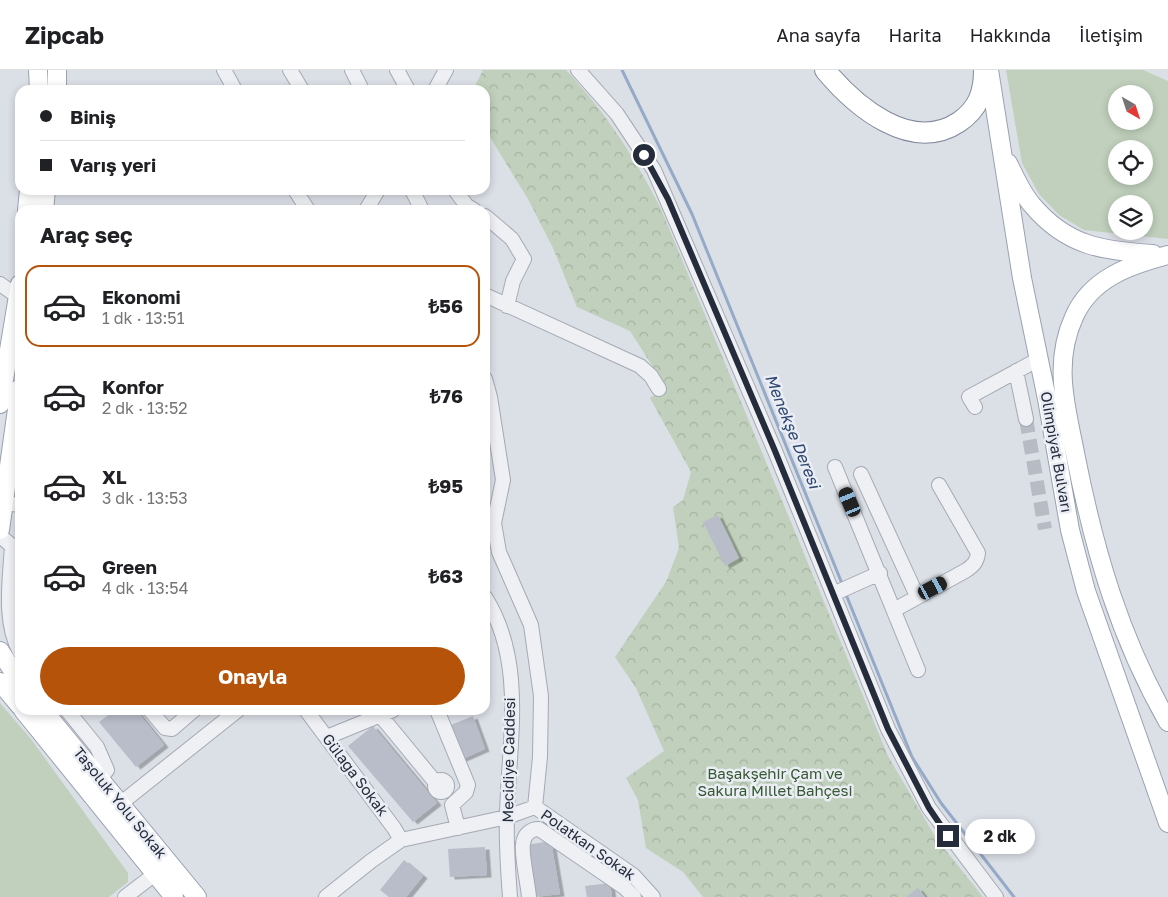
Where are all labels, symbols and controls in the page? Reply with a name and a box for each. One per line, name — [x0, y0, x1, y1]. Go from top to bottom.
text: Zipcab — [25, 20, 104, 49]
text: Ana sayfa — [777, 24, 861, 46]
text: Harita — [889, 24, 942, 46]
text: Hakkında — [970, 24, 1051, 46]
text: İletişim — [1079, 24, 1143, 46]
north arrow — [1108, 85, 1152, 130]
map controls — [1108, 85, 1153, 240]
text: Biniş — [70, 105, 116, 128]
button: locate — [1108, 140, 1153, 185]
route start — [633, 144, 655, 166]
text: Varış yeri — [70, 153, 156, 176]
button: layers — [1108, 195, 1153, 240]
text: Araç seç — [40, 221, 133, 248]
icon: car — [42, 284, 87, 329]
text: Ekonomi — [102, 285, 181, 308]
text: ₺56 — [428, 294, 463, 317]
text: 1 dk · 13:51 — [102, 308, 184, 328]
water label: Menekşe Deresi — [761, 371, 826, 493]
icon: car — [42, 374, 87, 419]
text: Konfor — [102, 375, 164, 398]
text: ₺76 — [430, 384, 463, 407]
street label: Olimpiyat Bulvarı — [1037, 390, 1076, 514]
text: 2 dk · 13:52 — [102, 398, 187, 418]
icon: car — [42, 464, 87, 509]
text: XL — [102, 465, 127, 488]
text: ₺95 — [428, 474, 463, 497]
car — [837, 485, 862, 519]
text: 3 dk · 13:53 — [102, 488, 188, 508]
icon: car — [42, 554, 87, 599]
text: Green — [102, 555, 157, 578]
text: ₺63 — [428, 564, 463, 587]
car — [916, 574, 949, 602]
text: 4 dk · 13:54 — [102, 578, 188, 598]
button: Onayla — [40, 647, 465, 705]
street label: Mecidiye Caddesi — [498, 697, 518, 823]
street label: Gülağa Sokak — [319, 730, 393, 819]
street label: Taşoluk Yolu Sokak — [70, 743, 172, 862]
park label: Başakşehir Çam ve Sakura Millet Bahçesi — [698, 764, 852, 799]
street label: Polatkan Sokak — [538, 805, 640, 884]
callout: 2 dk — [966, 818, 1036, 854]
route end — [937, 825, 959, 847]
text: 2 dk — [984, 826, 1016, 846]

